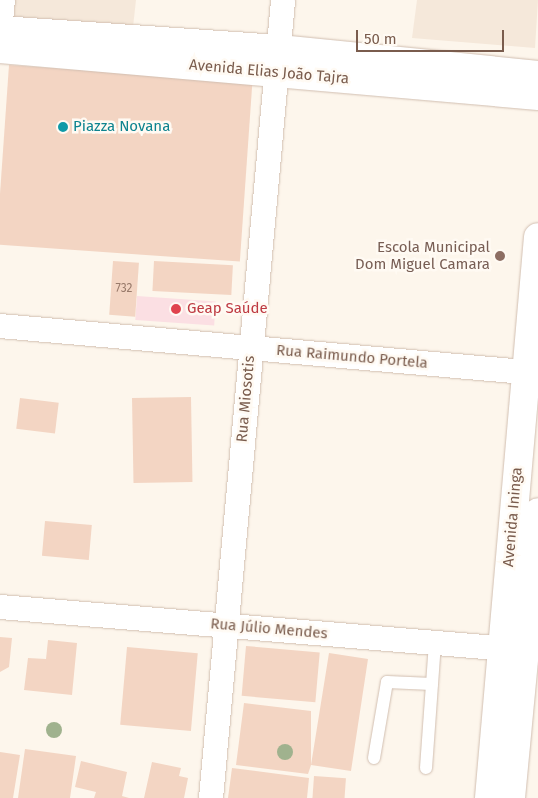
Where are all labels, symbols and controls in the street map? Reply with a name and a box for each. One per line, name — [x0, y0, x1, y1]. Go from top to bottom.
scale bar — [358, 20, 506, 52]
text: 50 m — [364, 30, 397, 48]
street label: Avenida Elias João Tajra — [188, 56, 350, 88]
place label: Piazza Novana — [73, 118, 170, 136]
marker: Piazza Novana — [57, 121, 69, 133]
place label: Escola Municipal Dom Miguel Camara — [355, 238, 490, 273]
marker: Escola Municipal Dom Miguel Camara — [494, 250, 506, 262]
house number: 732 — [115, 282, 133, 296]
place label: Geap Saúde — [187, 300, 268, 318]
marker: Geap Saúde — [169, 302, 183, 316]
street label: Rua Raimundo Portela — [276, 341, 428, 373]
street label: Rua Miosotis — [233, 355, 259, 443]
street label: Avenida Ininga — [500, 466, 526, 568]
street label: Rua Júlio Mendes — [210, 615, 328, 643]

